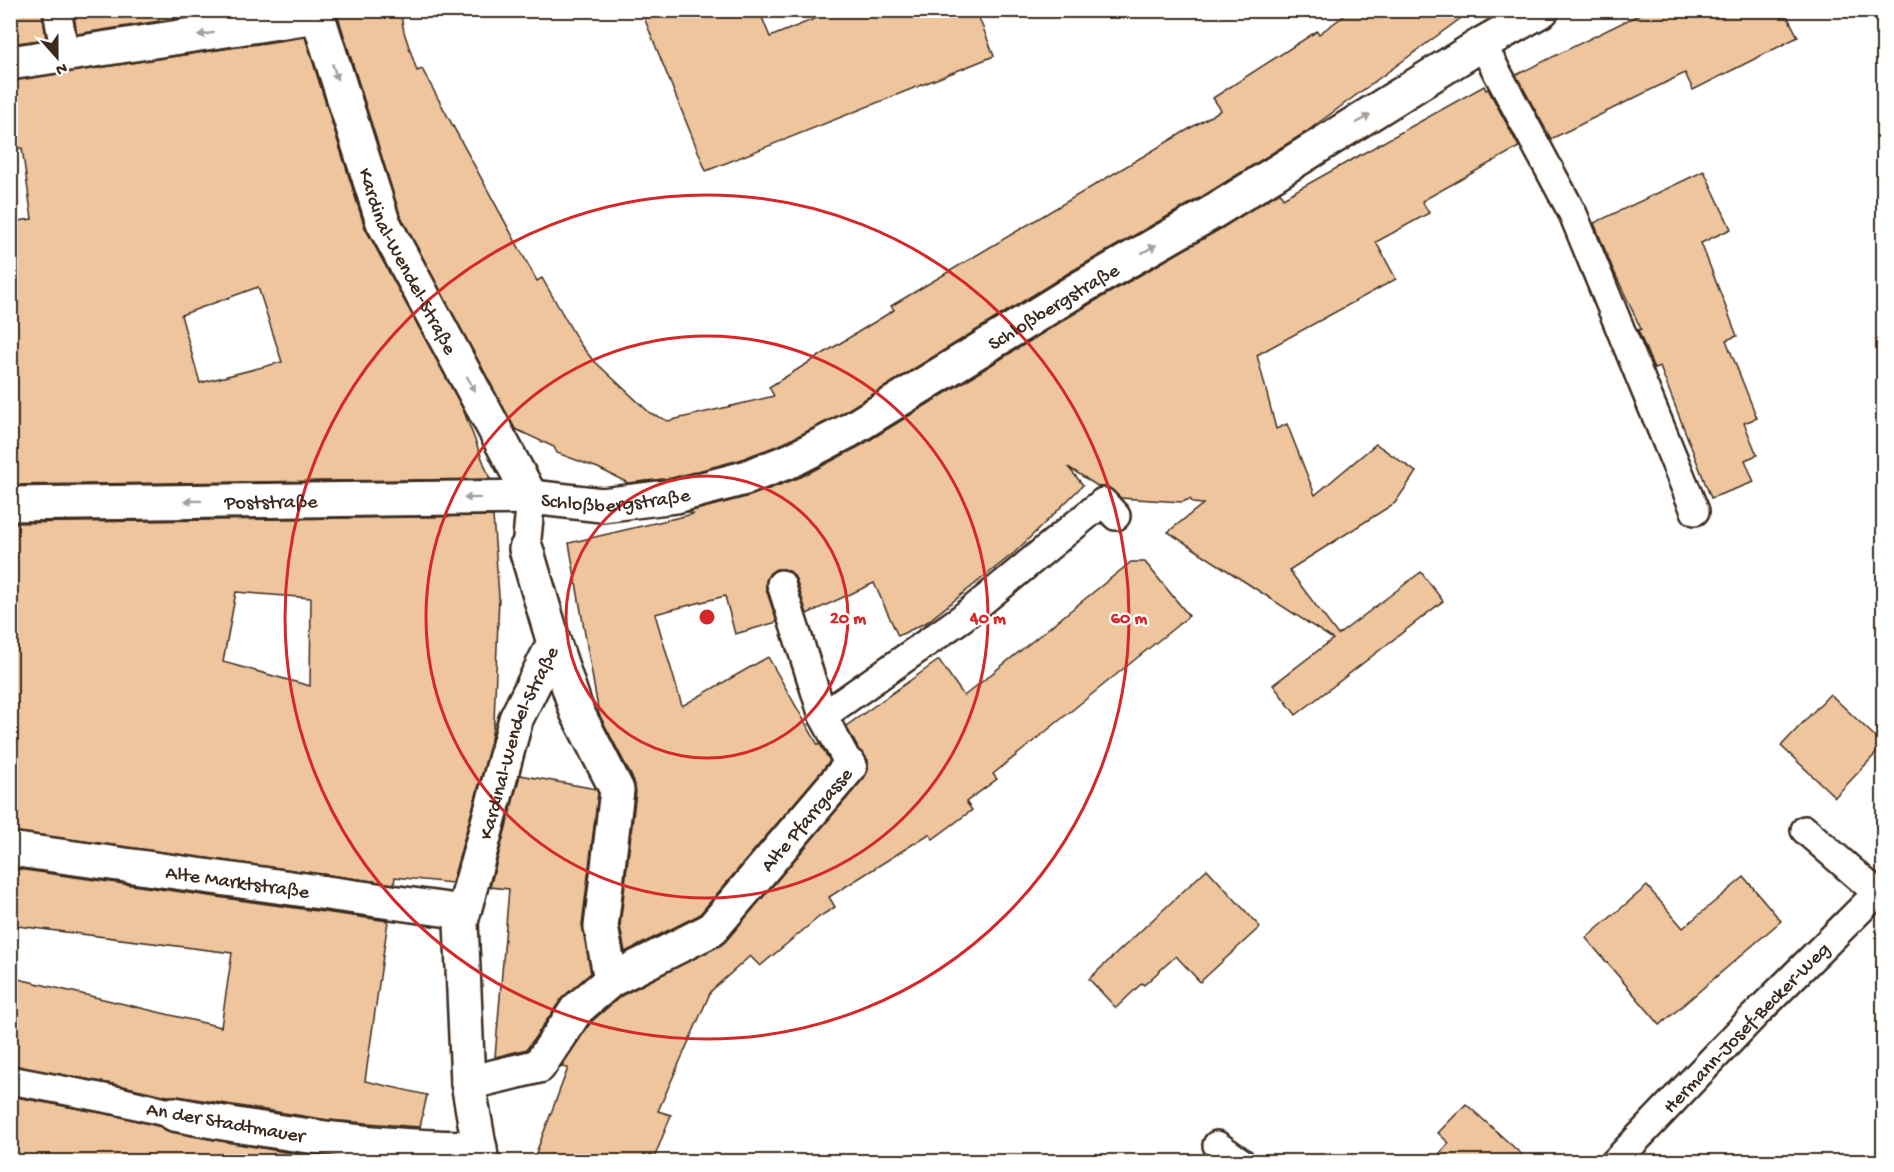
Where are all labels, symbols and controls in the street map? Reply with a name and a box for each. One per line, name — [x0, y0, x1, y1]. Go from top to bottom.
north arrow — [27, 27, 87, 87]
one-way arrow — [196, 29, 215, 38]
text: N — [52, 57, 69, 79]
one-way arrow — [331, 63, 340, 81]
one-way arrow — [1355, 114, 1371, 125]
street label: Kardinal-Wendel-Straße — [352, 166, 460, 360]
one-way arrow — [1141, 243, 1157, 254]
street label: Schloßbergstraße — [985, 260, 1125, 357]
one-way arrow — [466, 376, 476, 393]
street label: Schloßbergstraße — [539, 485, 694, 520]
street label: Poststraße — [223, 492, 318, 516]
one-way arrow — [463, 493, 482, 502]
one-way arrow — [184, 497, 203, 506]
centre of rings — [697, 607, 717, 627]
text: 20 m — [830, 609, 866, 630]
text: 40 m — [969, 609, 1006, 630]
text: 60 m — [1111, 609, 1147, 630]
street label: Kardinal-Wendel-Straße — [476, 643, 566, 842]
street label: Alte Pfarrgasse — [757, 764, 859, 878]
street label: Alte Marktstraße — [164, 863, 311, 906]
street label: Hermann-Josef-Becker-Weg — [1660, 939, 1836, 1119]
street label: An der Stadtmauer — [144, 1099, 308, 1150]

